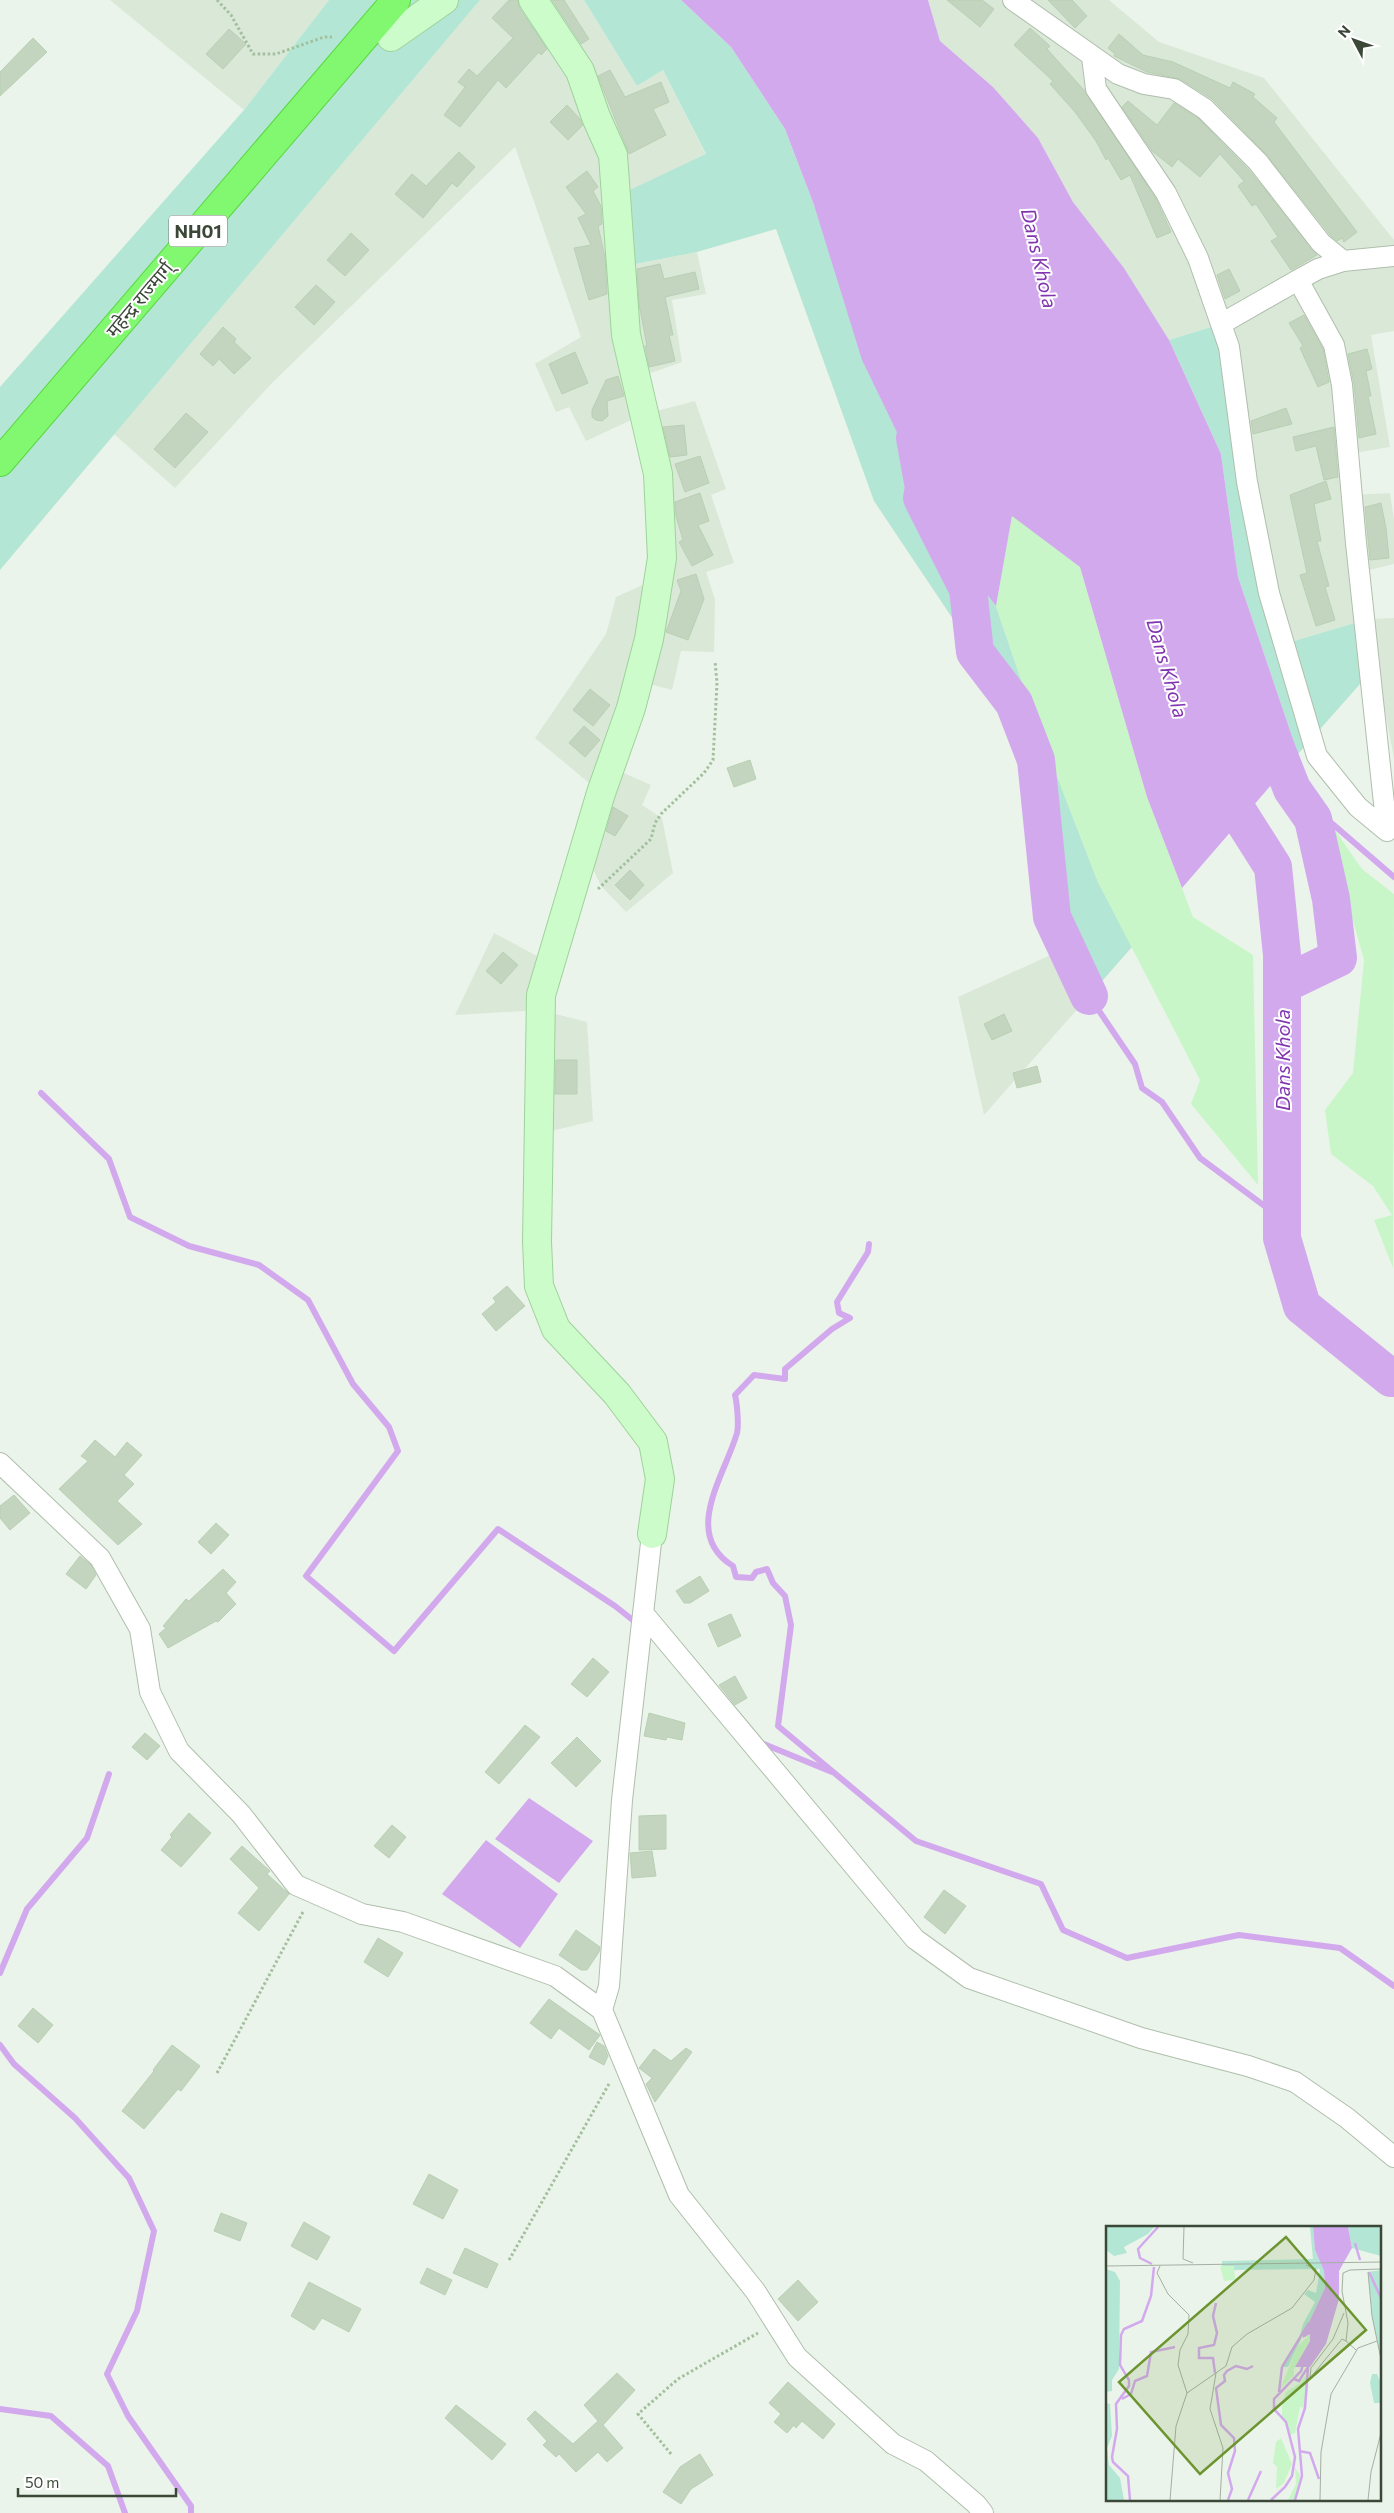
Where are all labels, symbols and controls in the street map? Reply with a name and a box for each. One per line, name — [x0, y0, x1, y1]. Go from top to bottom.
north arrow — [1329, 15, 1379, 65]
text: N — [1334, 22, 1354, 41]
water label: Dans Khola — [1017, 206, 1063, 310]
road number: NH01 — [169, 216, 227, 247]
street label: महेन्द्र राज्मार्ग् — [101, 254, 180, 342]
water label: Dans Khola — [1142, 616, 1194, 720]
water label: Dans Khola — [1270, 1009, 1294, 1111]
inset map — [1106, 2226, 1382, 2500]
scale bar — [18, 2466, 175, 2498]
text: 50 m — [25, 2473, 59, 2491]

